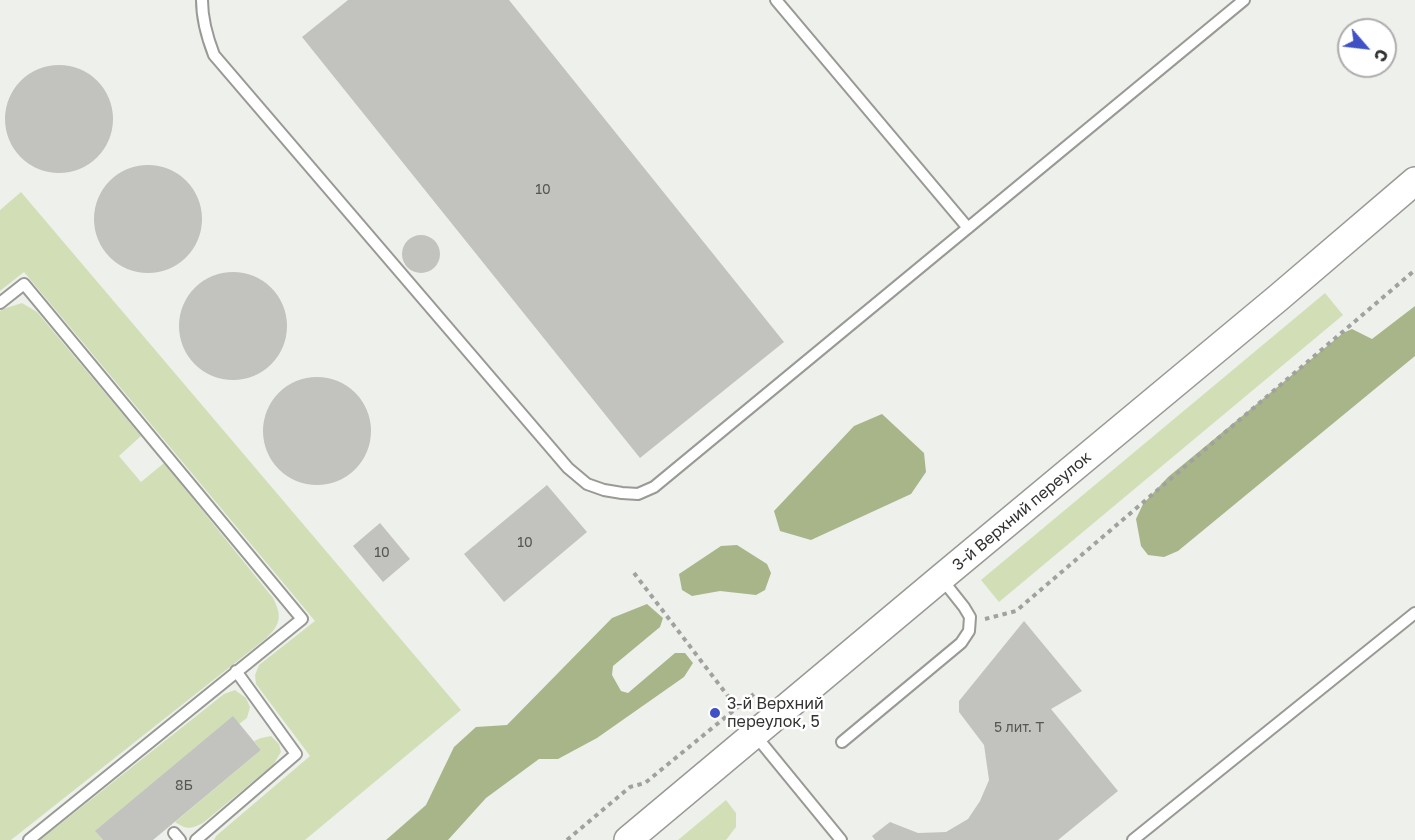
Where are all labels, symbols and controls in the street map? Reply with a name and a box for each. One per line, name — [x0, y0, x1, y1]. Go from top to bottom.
north arrow — [1337, 18, 1397, 78]
text: С — [1370, 46, 1393, 65]
house number: 10 — [535, 182, 551, 198]
street label: 3-й Верхний переулок — [949, 447, 1095, 575]
house number: 10 — [517, 535, 533, 551]
house number: 10 — [374, 545, 390, 561]
place label: 3-й Верхний переулок, 5 — [727, 694, 824, 732]
marker: 3-й Верхний переулок, 5 — [708, 706, 722, 720]
house number: 5 лит. Т — [994, 720, 1044, 736]
house number: 8Б — [175, 778, 193, 794]

